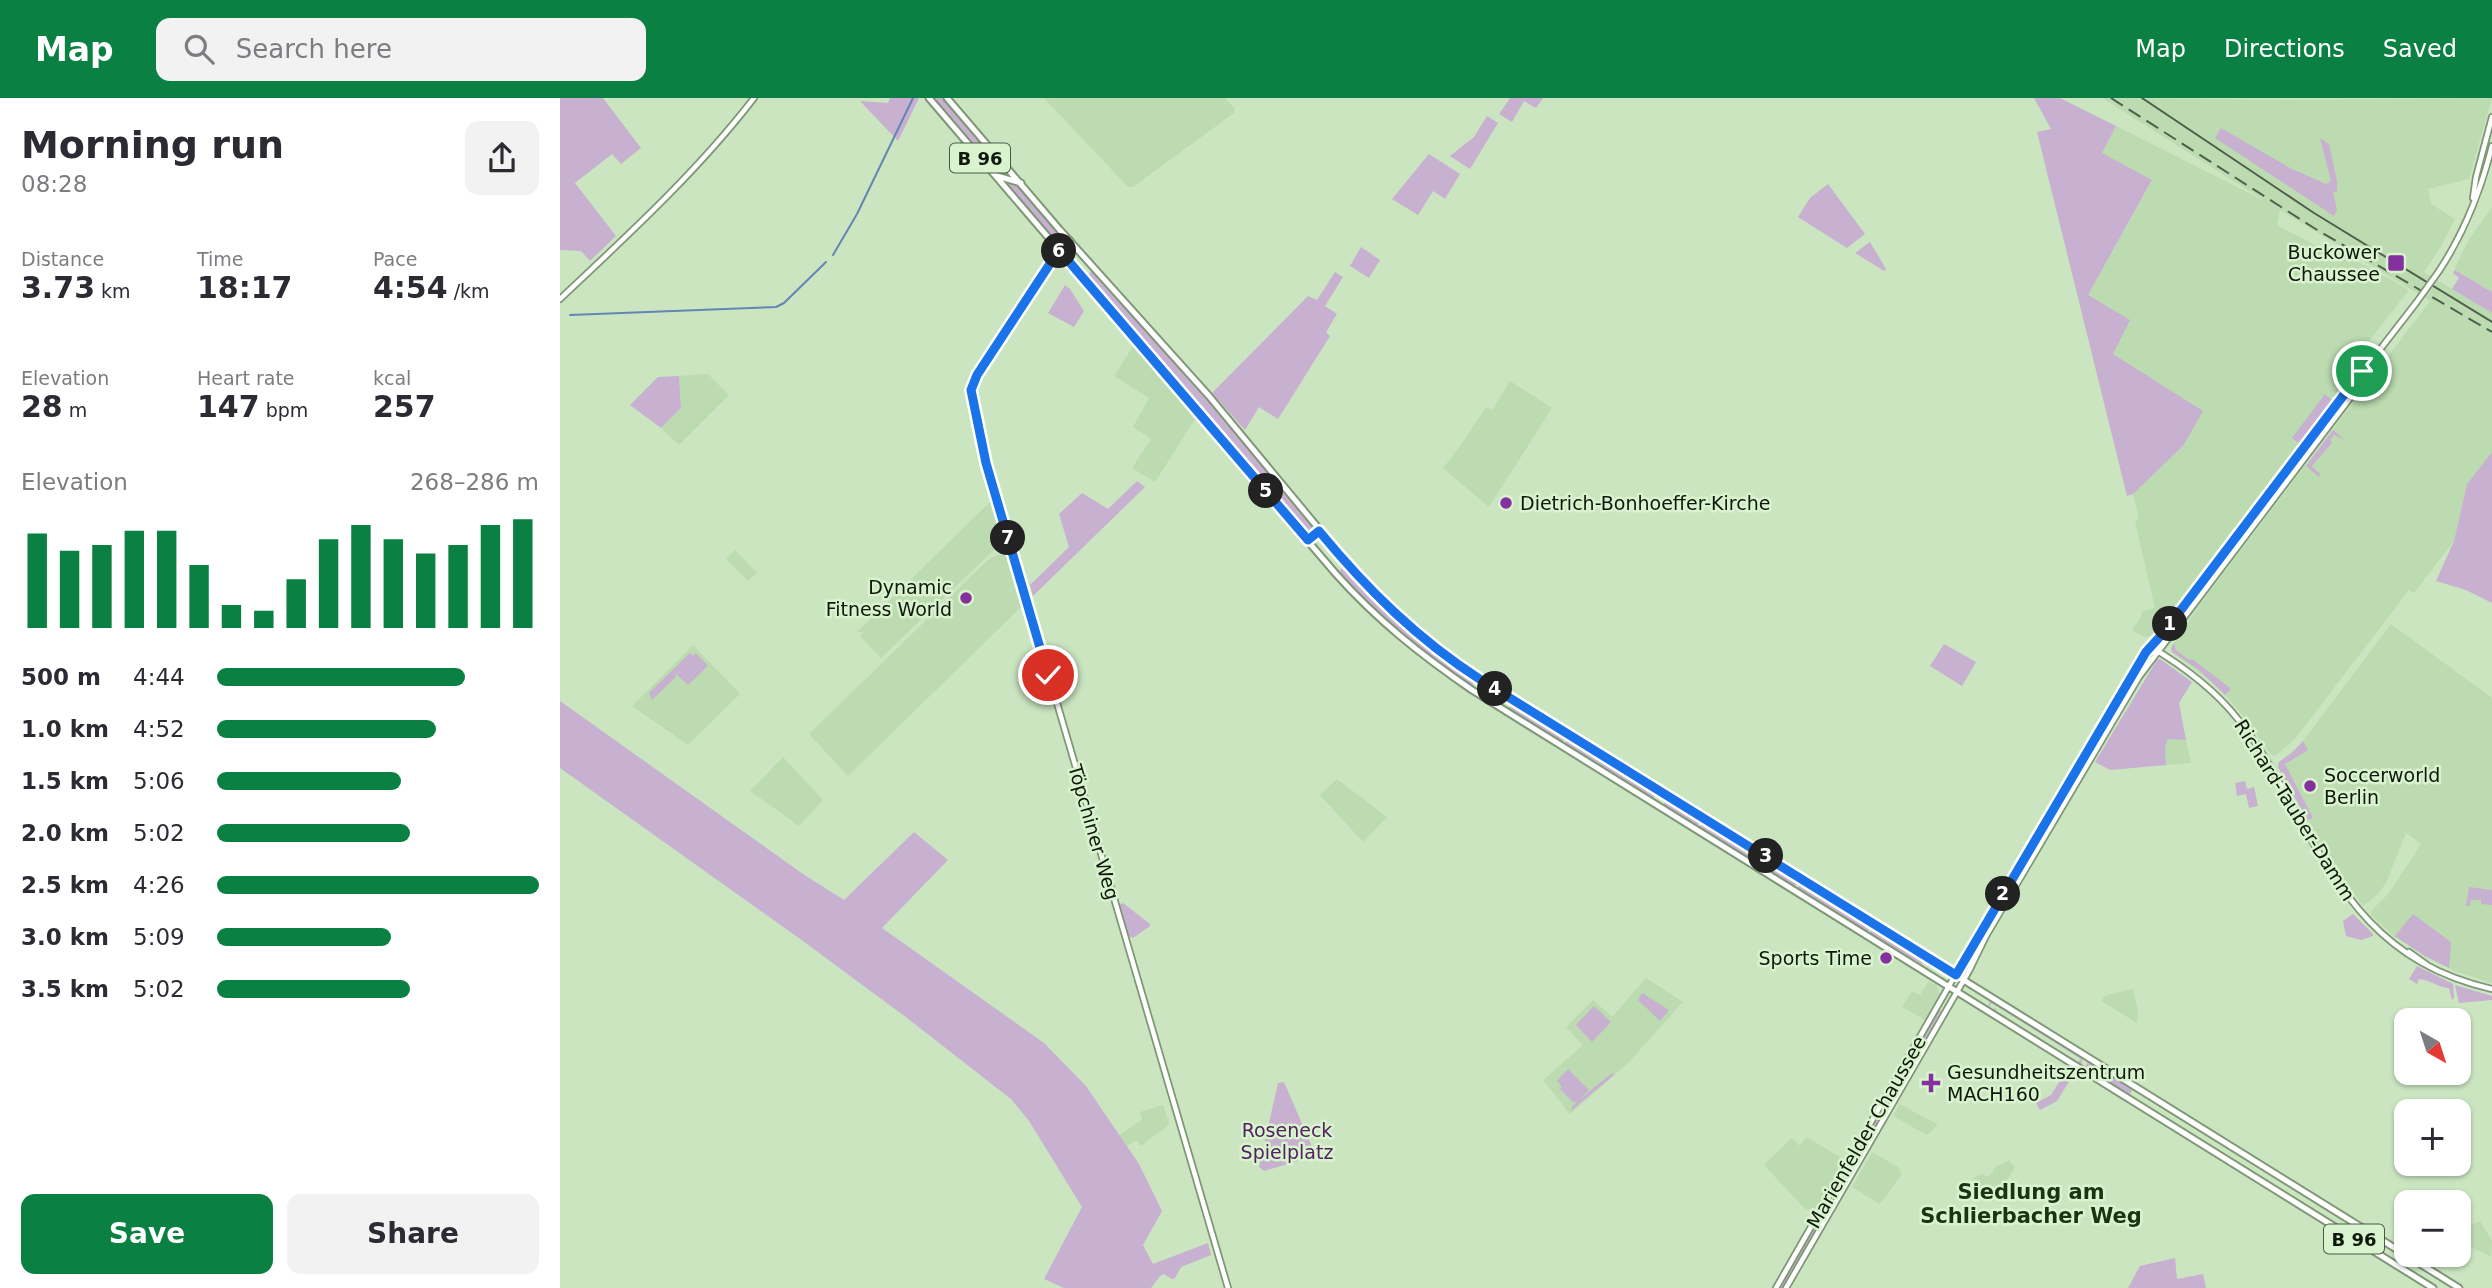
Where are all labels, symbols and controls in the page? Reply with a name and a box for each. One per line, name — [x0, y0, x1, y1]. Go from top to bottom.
search box — [156, 18, 646, 81]
text: Map — [35, 30, 114, 69]
icon: search — [180, 30, 218, 68]
text: Search here — [236, 34, 392, 64]
text: Map — [2135, 35, 2186, 63]
text: Directions — [2224, 35, 2345, 63]
text: Saved — [2383, 35, 2457, 63]
button: share — [465, 121, 539, 195]
text: Morning run — [21, 123, 284, 167]
road number: B 96 — [950, 144, 1010, 172]
text: 08:28 — [21, 171, 87, 197]
pin: 6 — [1042, 234, 1076, 268]
text: 6 — [1052, 239, 1065, 261]
place label: Buckower Chaussee — [2287, 241, 2380, 285]
text: Distance — [21, 248, 104, 270]
text: Time — [197, 248, 244, 270]
text: Pace — [373, 248, 417, 270]
marker: Buckower Chaussee — [2386, 253, 2406, 273]
text: 3.73 — [21, 270, 95, 305]
text: 18:17 — [197, 270, 293, 305]
text: 4:54 — [373, 270, 448, 305]
text: km — [95, 280, 131, 302]
text: /km — [448, 280, 490, 302]
pin — [2332, 341, 2392, 401]
icon: arrive — [2343, 352, 2381, 390]
text: Elevation — [21, 367, 109, 389]
text: Heart rate — [197, 367, 295, 389]
text: kcal — [373, 367, 411, 389]
text: 28 — [21, 389, 63, 424]
text: 147 — [197, 389, 260, 424]
text: 257 — [373, 389, 436, 424]
text: m — [63, 399, 87, 421]
text: bpm — [260, 399, 308, 421]
text: Elevation — [21, 469, 128, 495]
text: 268–286 m — [410, 469, 539, 495]
pin: 5 — [1248, 474, 1284, 508]
text: 5 — [1259, 479, 1272, 501]
place label: Dietrich-Bonhoeffer-Kirche — [1520, 492, 1770, 514]
marker: Dietrich-Bonhoeffer-Kirche — [1498, 495, 1514, 511]
pin: 7 — [990, 520, 1026, 556]
text: 7 — [1001, 526, 1014, 548]
place label: Dynamic Fitness World — [826, 576, 952, 620]
marker: Dynamic Fitness World — [958, 590, 974, 606]
pin: 1 — [2152, 606, 2188, 642]
text: 1 — [2163, 612, 2176, 634]
pin — [1018, 645, 1078, 705]
icon: check — [1029, 656, 1067, 694]
text: 500 m — [21, 664, 101, 690]
text: 4:44 — [133, 664, 185, 690]
pin: 4 — [1478, 672, 1513, 706]
text: 4 — [1488, 677, 1501, 699]
street label: Richard-Tauber-Damm — [2230, 715, 2360, 905]
text: 1.0 km — [21, 716, 109, 742]
text: 4:52 — [133, 716, 185, 742]
street label: Töpchiner Weg — [1064, 761, 1124, 902]
place label: Soccerworld Berlin — [2324, 764, 2440, 808]
text: 1.5 km — [21, 768, 109, 794]
text: 5:06 — [133, 768, 185, 794]
marker: Soccerworld Berlin — [2302, 778, 2318, 794]
text: 2.0 km — [21, 820, 109, 846]
text: 5:02 — [133, 820, 185, 846]
pin: 3 — [1748, 838, 1784, 874]
text: 3 — [1759, 844, 1772, 866]
text: 2.5 km — [21, 872, 109, 898]
text: 4:26 — [133, 872, 185, 898]
pin: 2 — [1986, 876, 2020, 912]
text: 2 — [1996, 882, 2009, 904]
text: 3.0 km — [21, 924, 109, 950]
text: 5:09 — [133, 924, 185, 950]
place label: Sports Time — [1759, 947, 1872, 969]
marker: Sports Time — [1878, 950, 1894, 966]
text: 3.5 km — [21, 976, 109, 1002]
text: 5:02 — [133, 976, 185, 1002]
north arrow — [2394, 1008, 2471, 1085]
map controls — [2394, 1008, 2471, 1267]
street label: Marienfelder Chaussee — [1802, 1032, 1930, 1232]
place label: Gesundheitszentrum MACH160 — [1947, 1061, 2145, 1105]
marker: Gesundheitszentrum MACH160 — [1921, 1073, 1941, 1093]
button: + — [2394, 1099, 2471, 1176]
park label: Roseneck Spielplatz — [1241, 1119, 1333, 1163]
district label: Siedlung am Schlierbacher Weg — [1920, 1180, 2142, 1228]
button: − — [2394, 1190, 2471, 1267]
button: Save — [21, 1194, 273, 1274]
button: Share — [287, 1194, 539, 1274]
road number: B 96 — [2324, 1224, 2384, 1254]

